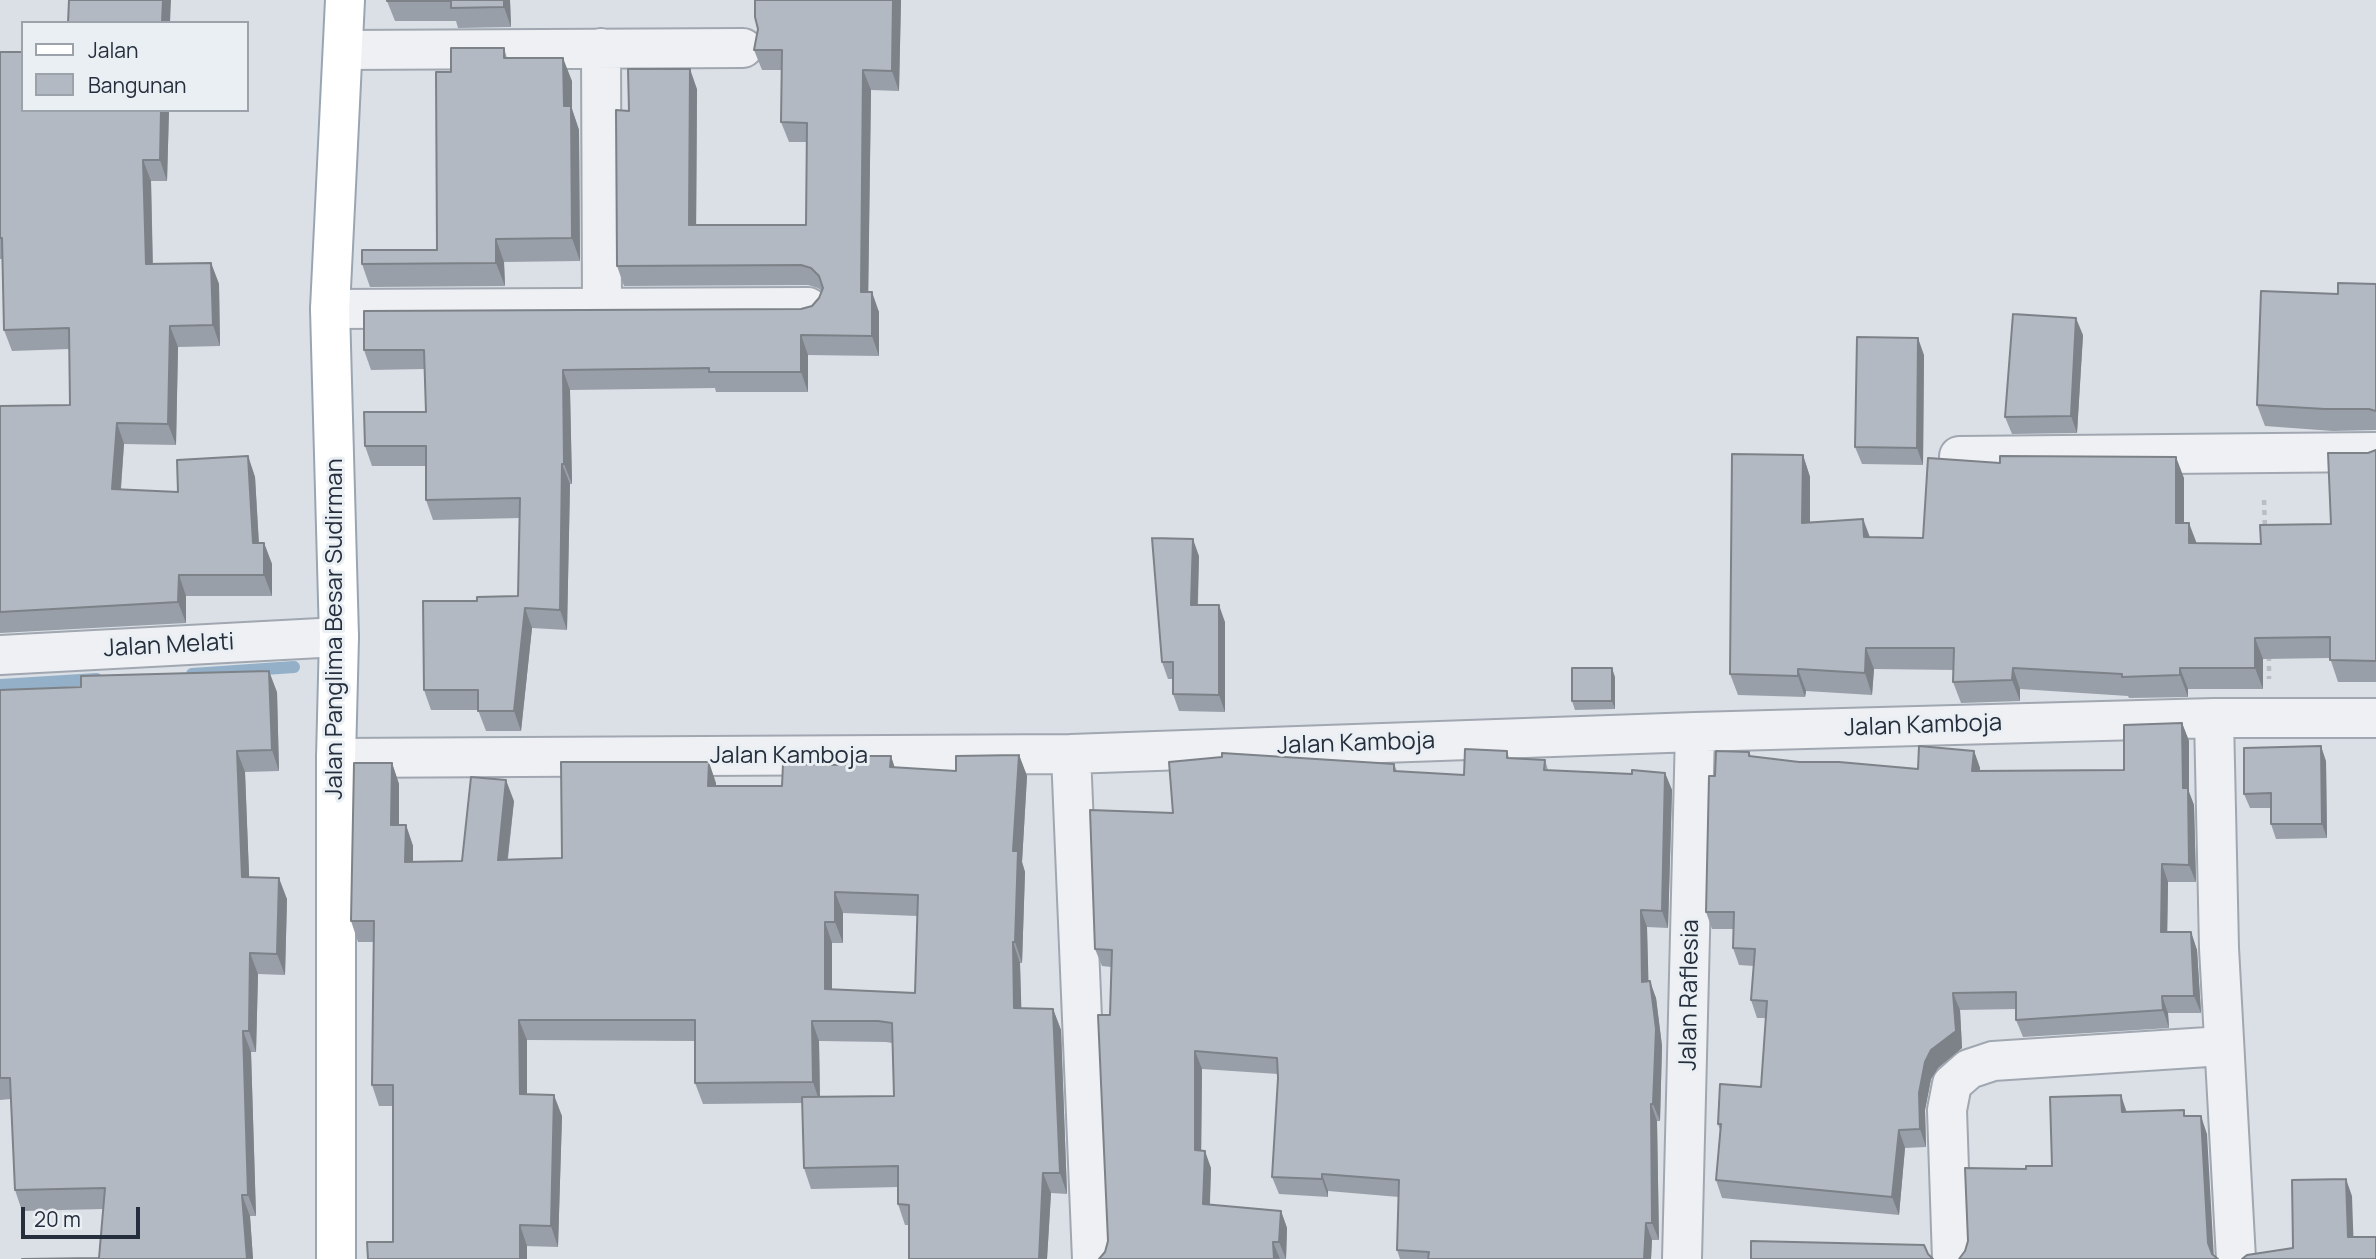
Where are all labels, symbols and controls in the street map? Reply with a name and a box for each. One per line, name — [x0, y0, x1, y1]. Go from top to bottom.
legend — [21, 21, 248, 112]
text: Jalan — [88, 36, 138, 64]
text: Bangunan — [88, 71, 187, 99]
street label: Jalan Panglima Besar Sudirman — [321, 458, 349, 800]
street label: Jalan Melati — [103, 628, 235, 664]
street label: Jalan Kamboja — [1843, 709, 2003, 743]
street label: Jalan Kamboja — [1276, 727, 1436, 761]
street label: Jalan Kamboja — [710, 742, 868, 770]
street label: Jalan Raflesia — [1674, 919, 1706, 1071]
scale bar — [24, 1192, 144, 1236]
text: 20 m — [34, 1205, 81, 1233]

